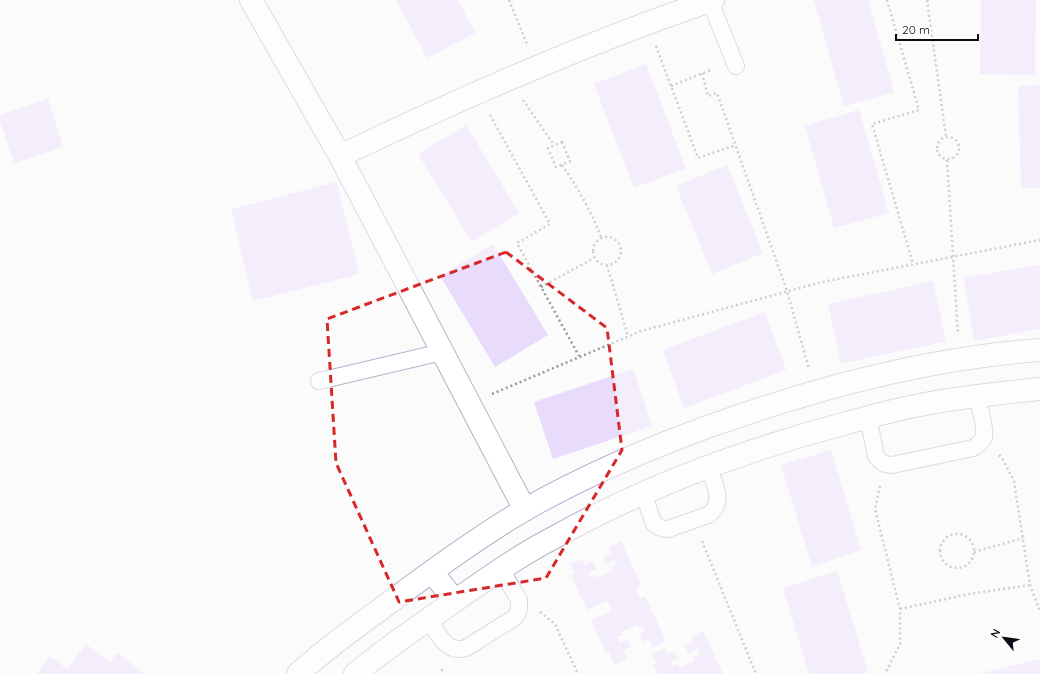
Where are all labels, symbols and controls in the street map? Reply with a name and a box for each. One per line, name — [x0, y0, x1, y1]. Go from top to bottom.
scale bar — [896, 16, 978, 42]
text: 20 m — [902, 22, 930, 37]
north arrow — [984, 618, 1024, 658]
text: N — [987, 626, 1003, 640]

